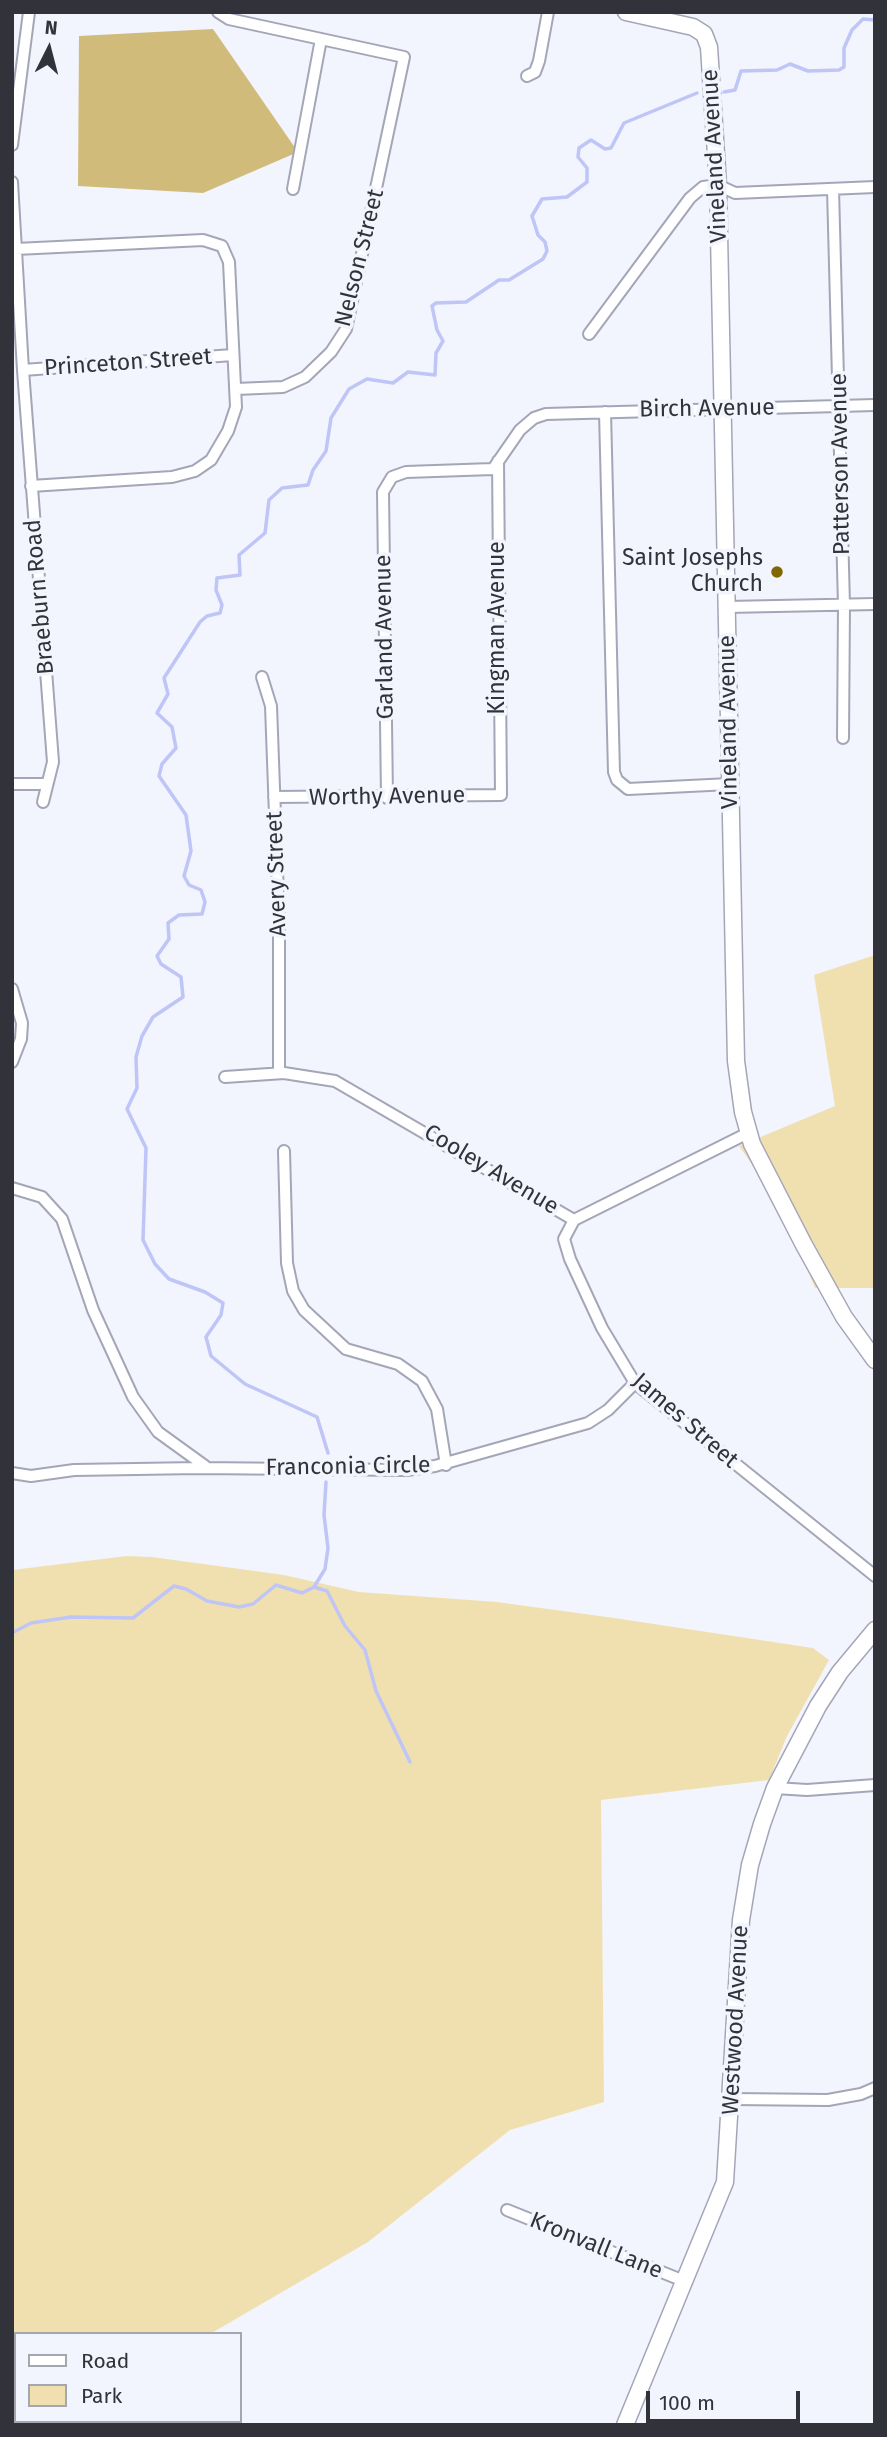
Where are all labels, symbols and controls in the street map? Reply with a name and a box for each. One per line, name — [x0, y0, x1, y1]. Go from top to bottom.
north arrow — [14, 14, 84, 84]
text: N — [44, 16, 59, 40]
street label: Vineland Avenue — [697, 68, 733, 244]
street label: Nelson Street — [330, 186, 390, 330]
street label: Princeton Street — [43, 343, 213, 383]
street label: Patterson Avenue — [826, 373, 856, 555]
street label: Birch Avenue — [639, 394, 775, 424]
street label: Braeburn Road — [19, 518, 61, 676]
street label: Kingman Avenue — [484, 541, 512, 715]
place label: Saint Josephs Church — [622, 545, 763, 599]
street label: Garland Avenue — [370, 554, 400, 720]
marker: Saint Josephs Church — [769, 564, 785, 580]
street label: Vineland Avenue — [714, 635, 744, 809]
street label: Worthy Avenue — [309, 782, 465, 812]
street label: Avery Street — [261, 811, 293, 937]
street label: Cooley Avenue — [419, 1119, 563, 1221]
street label: James Street — [627, 1368, 743, 1474]
street label: Franconia Circle — [265, 1452, 431, 1482]
street label: Westwood Avenue — [717, 1924, 755, 2116]
street label: Kronvall Lane — [525, 2207, 667, 2285]
legend — [14, 2332, 242, 2423]
text: Road — [81, 2348, 129, 2374]
scale bar — [649, 2378, 803, 2422]
text: Park — [81, 2383, 122, 2409]
text: 100 m — [659, 2390, 715, 2416]

